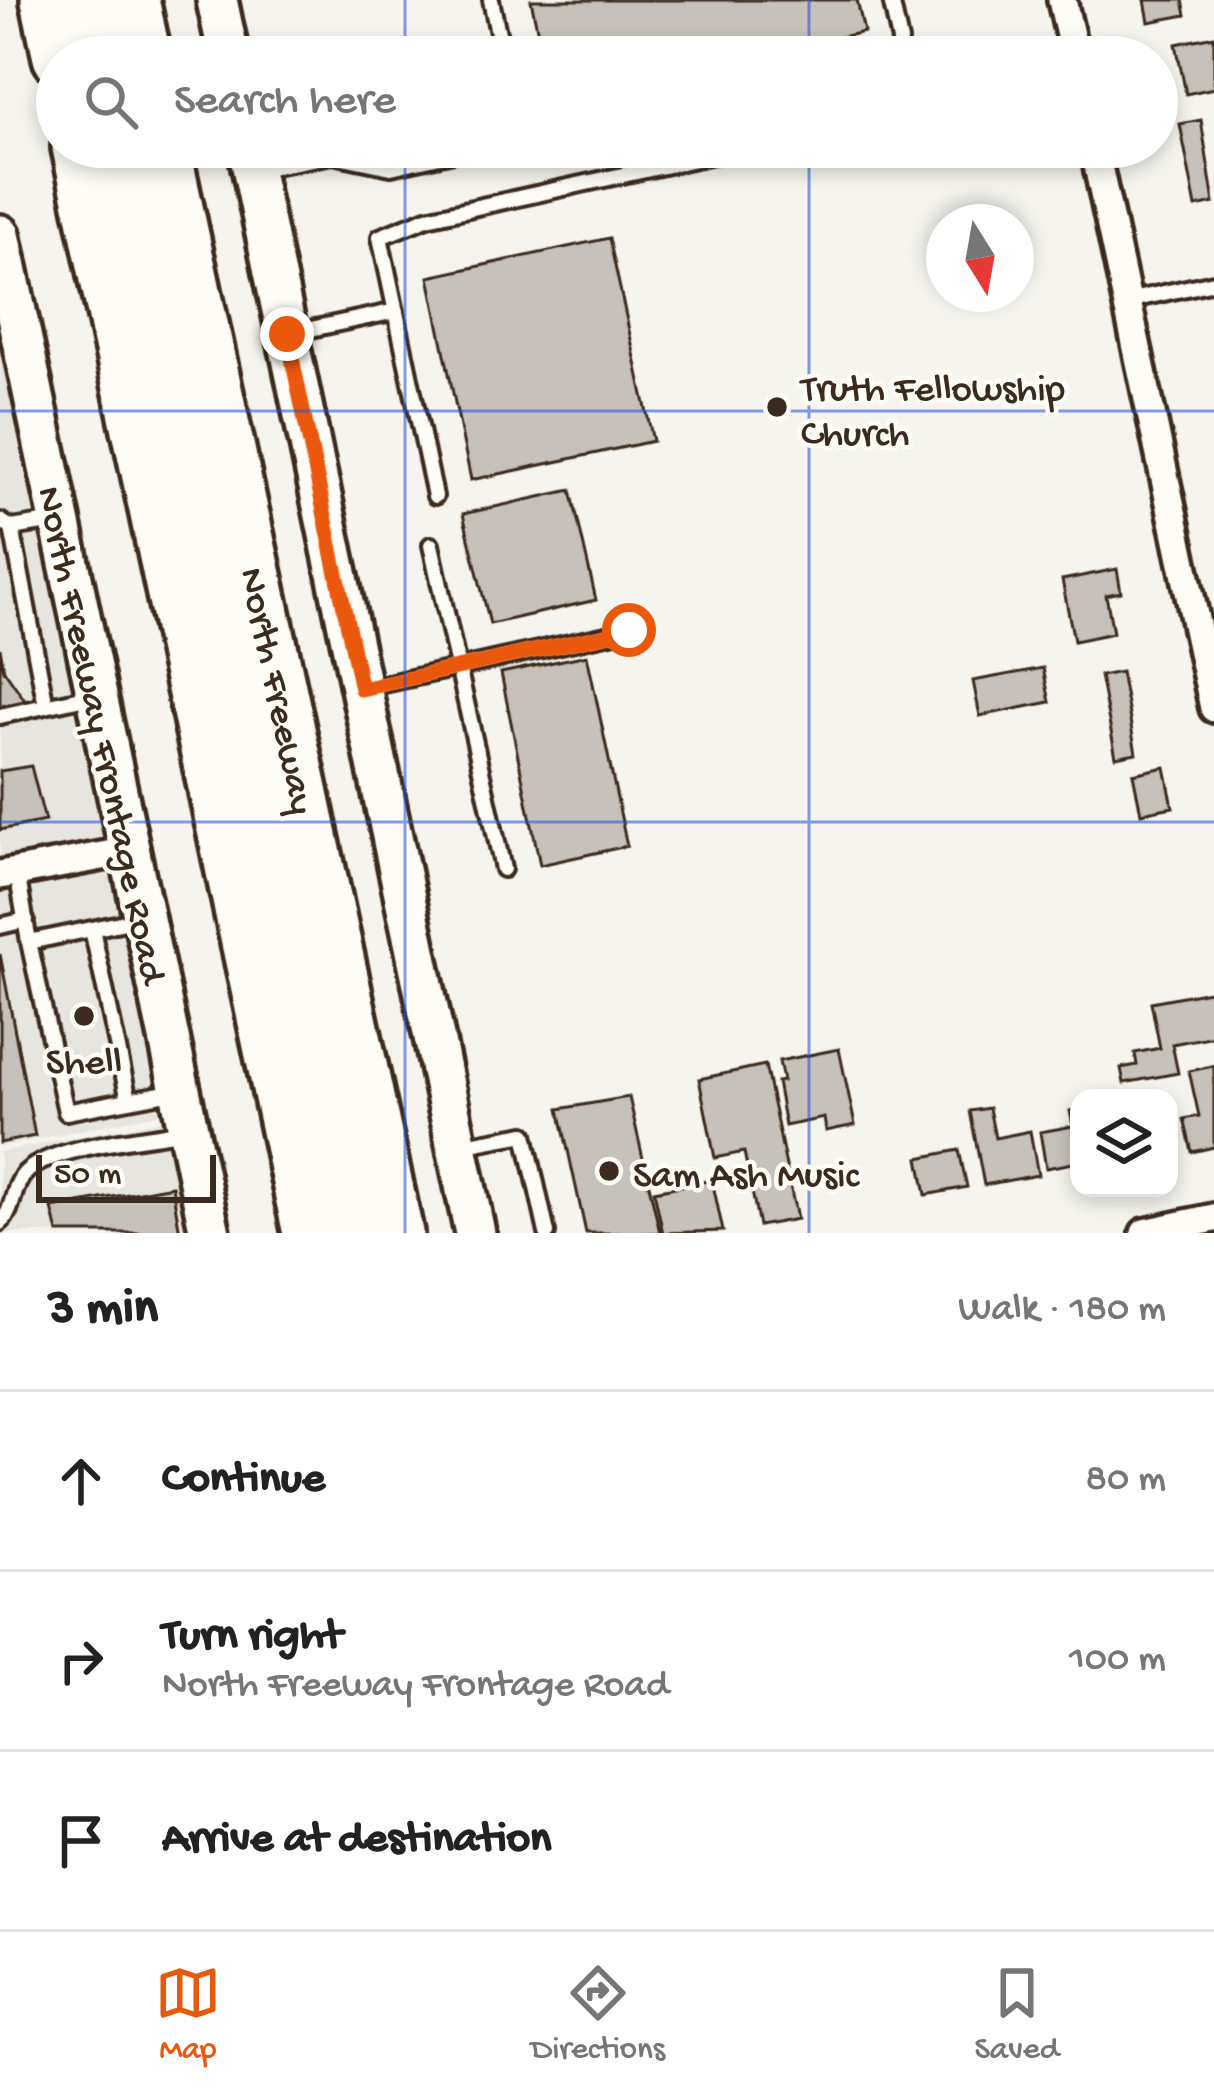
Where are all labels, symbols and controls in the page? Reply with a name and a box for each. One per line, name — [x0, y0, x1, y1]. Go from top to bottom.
search box — [36, 36, 1178, 168]
icon: search — [78, 69, 144, 135]
text: Search here — [174, 76, 396, 129]
north arrow — [926, 204, 1034, 312]
route end — [260, 307, 314, 361]
place label: Truth Fellowship Church — [799, 369, 1065, 460]
marker: Truth Fellowship Church — [764, 394, 790, 420]
street label: North Freeway Frontage Road — [23, 483, 174, 991]
street label: North Freeway — [226, 564, 323, 819]
route start — [602, 603, 656, 657]
marker: Shell — [71, 1003, 97, 1029]
place label: Shell — [46, 1042, 122, 1088]
map controls — [1070, 1089, 1178, 1197]
button: layers — [1070, 1089, 1178, 1197]
scale bar — [36, 1149, 216, 1202]
place label: Sam Ash Music — [633, 1155, 860, 1201]
text: 50 m — [54, 1157, 121, 1195]
marker: Sam Ash Music — [596, 1158, 622, 1184]
text: 3 min — [48, 1281, 158, 1341]
text: Walk · 180 m — [958, 1288, 1166, 1334]
icon: ahead — [48, 1448, 114, 1514]
text: Continue — [162, 1454, 325, 1507]
text: 80 m — [1086, 1458, 1166, 1504]
text: Turn right — [162, 1611, 342, 1664]
icon: right — [48, 1628, 114, 1694]
text: 100 m — [1069, 1638, 1166, 1684]
text: North Freeway Frontage Road — [162, 1664, 669, 1710]
icon: arrive — [48, 1808, 114, 1874]
text: Arrive at destination — [162, 1814, 551, 1867]
tab: Map — [155, 1960, 221, 2070]
tab: Directions — [531, 1960, 665, 2070]
tab: Saved — [975, 1960, 1059, 2070]

